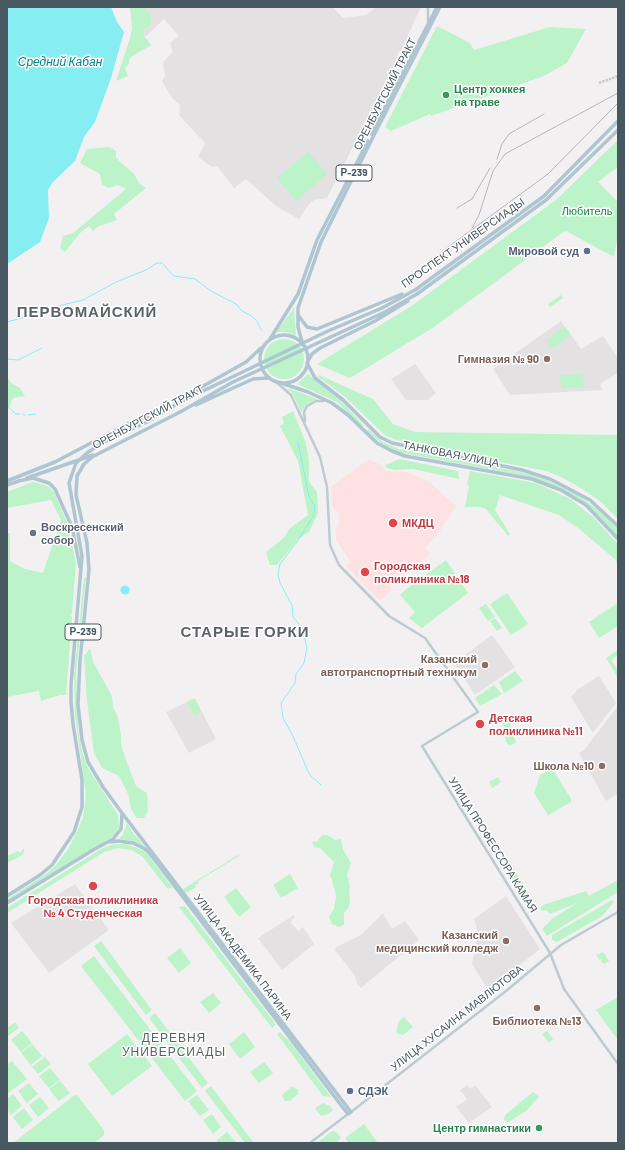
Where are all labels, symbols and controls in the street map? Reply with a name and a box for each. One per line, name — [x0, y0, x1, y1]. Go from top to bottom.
street label: ОРЕНБУРГСКИЙ ТРАКТ — [351, 36, 419, 152]
water label: Средний Кабан — [18, 55, 102, 69]
place label: Центр хоккея на траве — [454, 82, 525, 108]
marker: Центр хоккея на траве — [441, 90, 451, 100]
road number: Р-239 — [336, 165, 372, 181]
street label: ПРОСПЕКТ УНИВЕРСИАДЫ — [399, 195, 527, 291]
park label: Любитель — [562, 204, 612, 218]
place label: Мировой суд — [508, 244, 579, 258]
marker: Мировой суд — [582, 246, 592, 256]
district label: ПЕРВОМАЙСКИЙ — [17, 303, 157, 321]
place label: Гимназия № 90 — [458, 352, 539, 366]
marker: Гимназия № 90 — [542, 354, 552, 364]
street label: ОРЕНБУРГСКИЙ ТРАКТ — [90, 382, 206, 452]
street label: ТАНКОВАЯ УЛИЦА — [402, 438, 500, 470]
place label: МКДЦ — [402, 516, 434, 530]
marker: МКДЦ — [387, 517, 399, 529]
place label: Воскресенский собор — [41, 520, 124, 546]
marker: Воскресенский собор — [28, 528, 38, 538]
place label: Городская поликлиника №18 — [374, 559, 470, 585]
marker: Городская поликлиника №18 — [359, 566, 371, 578]
district label: СТАРЫЕ ГОРКИ — [180, 623, 310, 641]
road number: Р-239 — [65, 624, 101, 640]
place label: Казанский автотранспортный техникум — [321, 652, 477, 678]
marker: Казанский автотранспортный техникум — [480, 660, 490, 670]
place label: Детская поликлиника №11 — [489, 711, 583, 737]
marker: Детская поликлиника №11 — [474, 718, 486, 730]
place label: Школа №10 — [533, 759, 594, 773]
marker: Школа №10 — [597, 761, 607, 771]
street label: УЛИЦА ПРОФЕССОРА КАМАЯ — [446, 775, 540, 915]
marker: Городская поликлиника № 4 Студенческая — [87, 880, 99, 892]
street label: УЛИЦА АКАДЕМИКА ПАРИНА — [191, 891, 295, 1023]
place label: Городская поликлиника № 4 Студенческая — [28, 893, 158, 919]
place label: Казанский медицинский колледж — [376, 928, 498, 954]
marker: Казанский медицинский колледж — [501, 936, 511, 946]
street label: УЛИЦА ХУСАИНА МАВЛЮТОВА — [388, 962, 526, 1074]
marker: Библиотека №13 — [532, 1003, 542, 1013]
place label: Библиотека №13 — [493, 1014, 581, 1028]
district label: ДЕРЕВНЯ УНИВЕРСИАДЫ — [122, 1031, 226, 1059]
place label: СДЭК — [358, 1084, 388, 1098]
marker: СДЭК — [345, 1086, 355, 1096]
place label: Центр гимнастики — [433, 1121, 531, 1135]
marker: Центр гимнастики — [534, 1123, 544, 1133]

